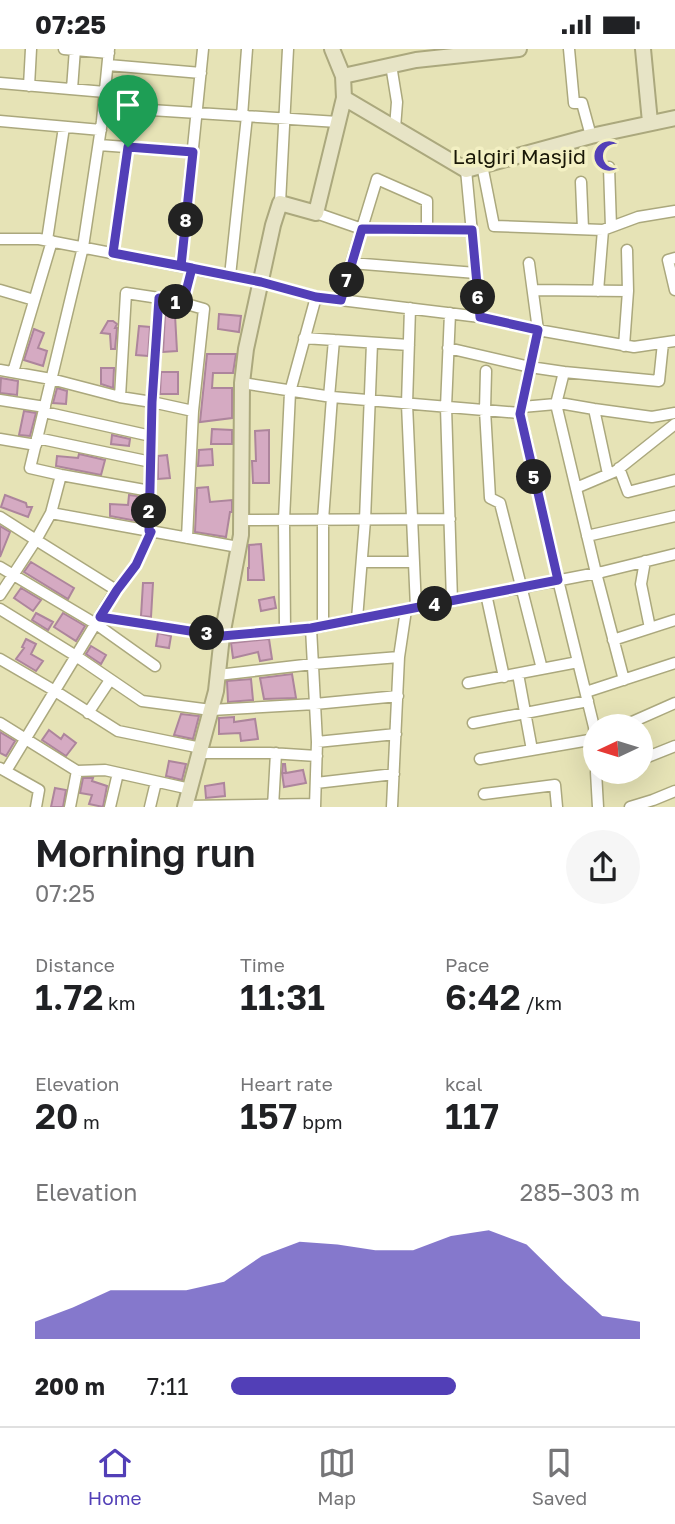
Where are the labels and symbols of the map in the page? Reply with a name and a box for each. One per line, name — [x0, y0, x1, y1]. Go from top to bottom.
pin — [98, 75, 158, 147]
mosque icon: Lalgiri Masjid — [592, 139, 626, 173]
place label: Lalgiri Masjid — [453, 143, 586, 169]
pin: 8 — [168, 203, 204, 237]
pin: 7 — [330, 263, 364, 297]
pin: 6 — [461, 279, 496, 315]
pin: 1 — [158, 285, 194, 319]
pin: 5 — [516, 459, 552, 495]
pin: 2 — [132, 493, 166, 529]
pin: 4 — [418, 587, 452, 621]
pin: 3 — [190, 615, 224, 651]
north arrow — [583, 714, 653, 784]

